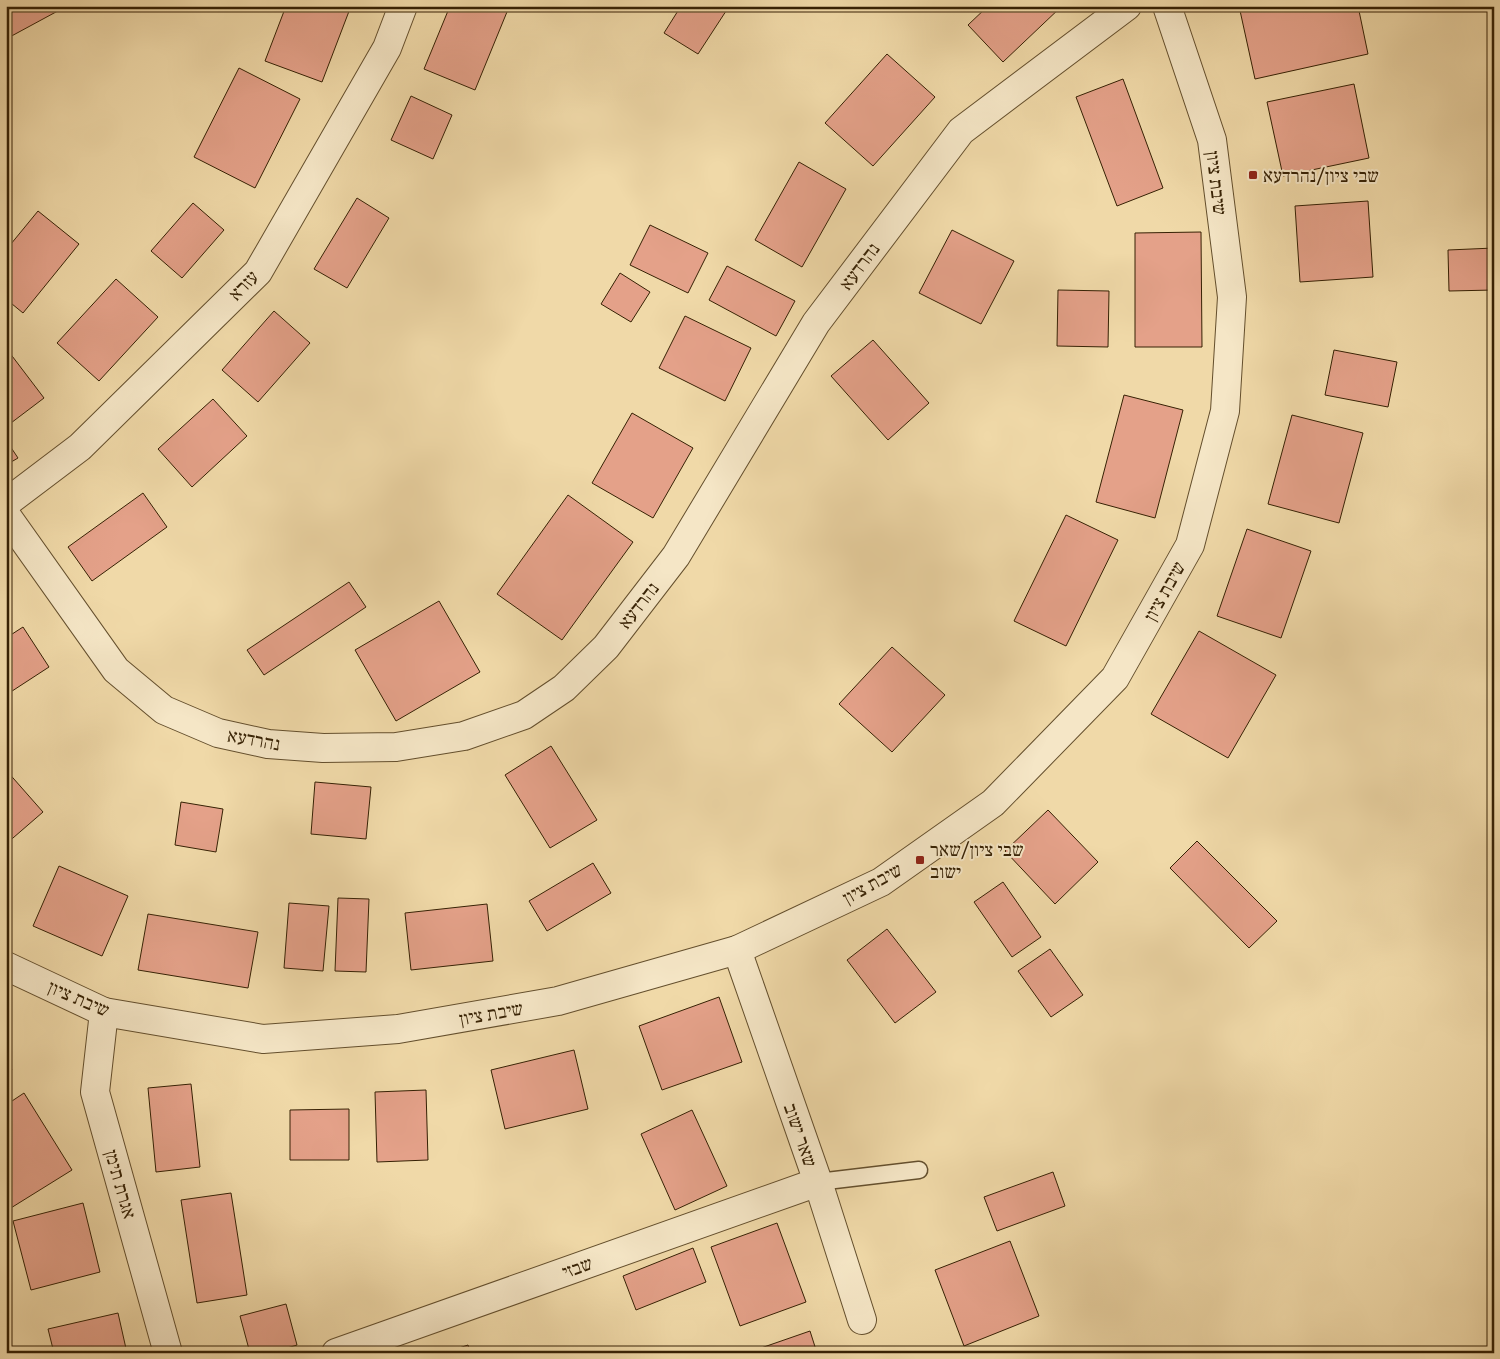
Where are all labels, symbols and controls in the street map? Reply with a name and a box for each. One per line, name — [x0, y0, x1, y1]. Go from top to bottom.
street label: שיבת ציון — [1199, 149, 1235, 217]
place label: שבי ציון/נהרדעא — [1263, 161, 1379, 189]
marker: שבי ציון/נהרדעא — [1247, 169, 1259, 181]
street label: נהרדעא — [832, 236, 886, 296]
street label: עזרא — [221, 263, 265, 307]
street label: שיבת ציון — [1136, 556, 1192, 626]
street label: נהרדעא — [611, 575, 665, 635]
street label: נהרדעא — [225, 721, 283, 757]
place label: שבי ציון/שאר ישוב — [930, 835, 1024, 885]
marker: שבי ציון/שאר ישוב — [914, 854, 926, 866]
street label: שיבת ציון — [837, 855, 907, 911]
street label: שיבת ציון — [44, 972, 114, 1024]
street label: שיבת ציון — [457, 994, 525, 1032]
street label: שאר ישוב — [777, 1099, 825, 1171]
street label: אגרת תימן — [98, 1146, 144, 1222]
street label: שבזי — [558, 1249, 596, 1285]

